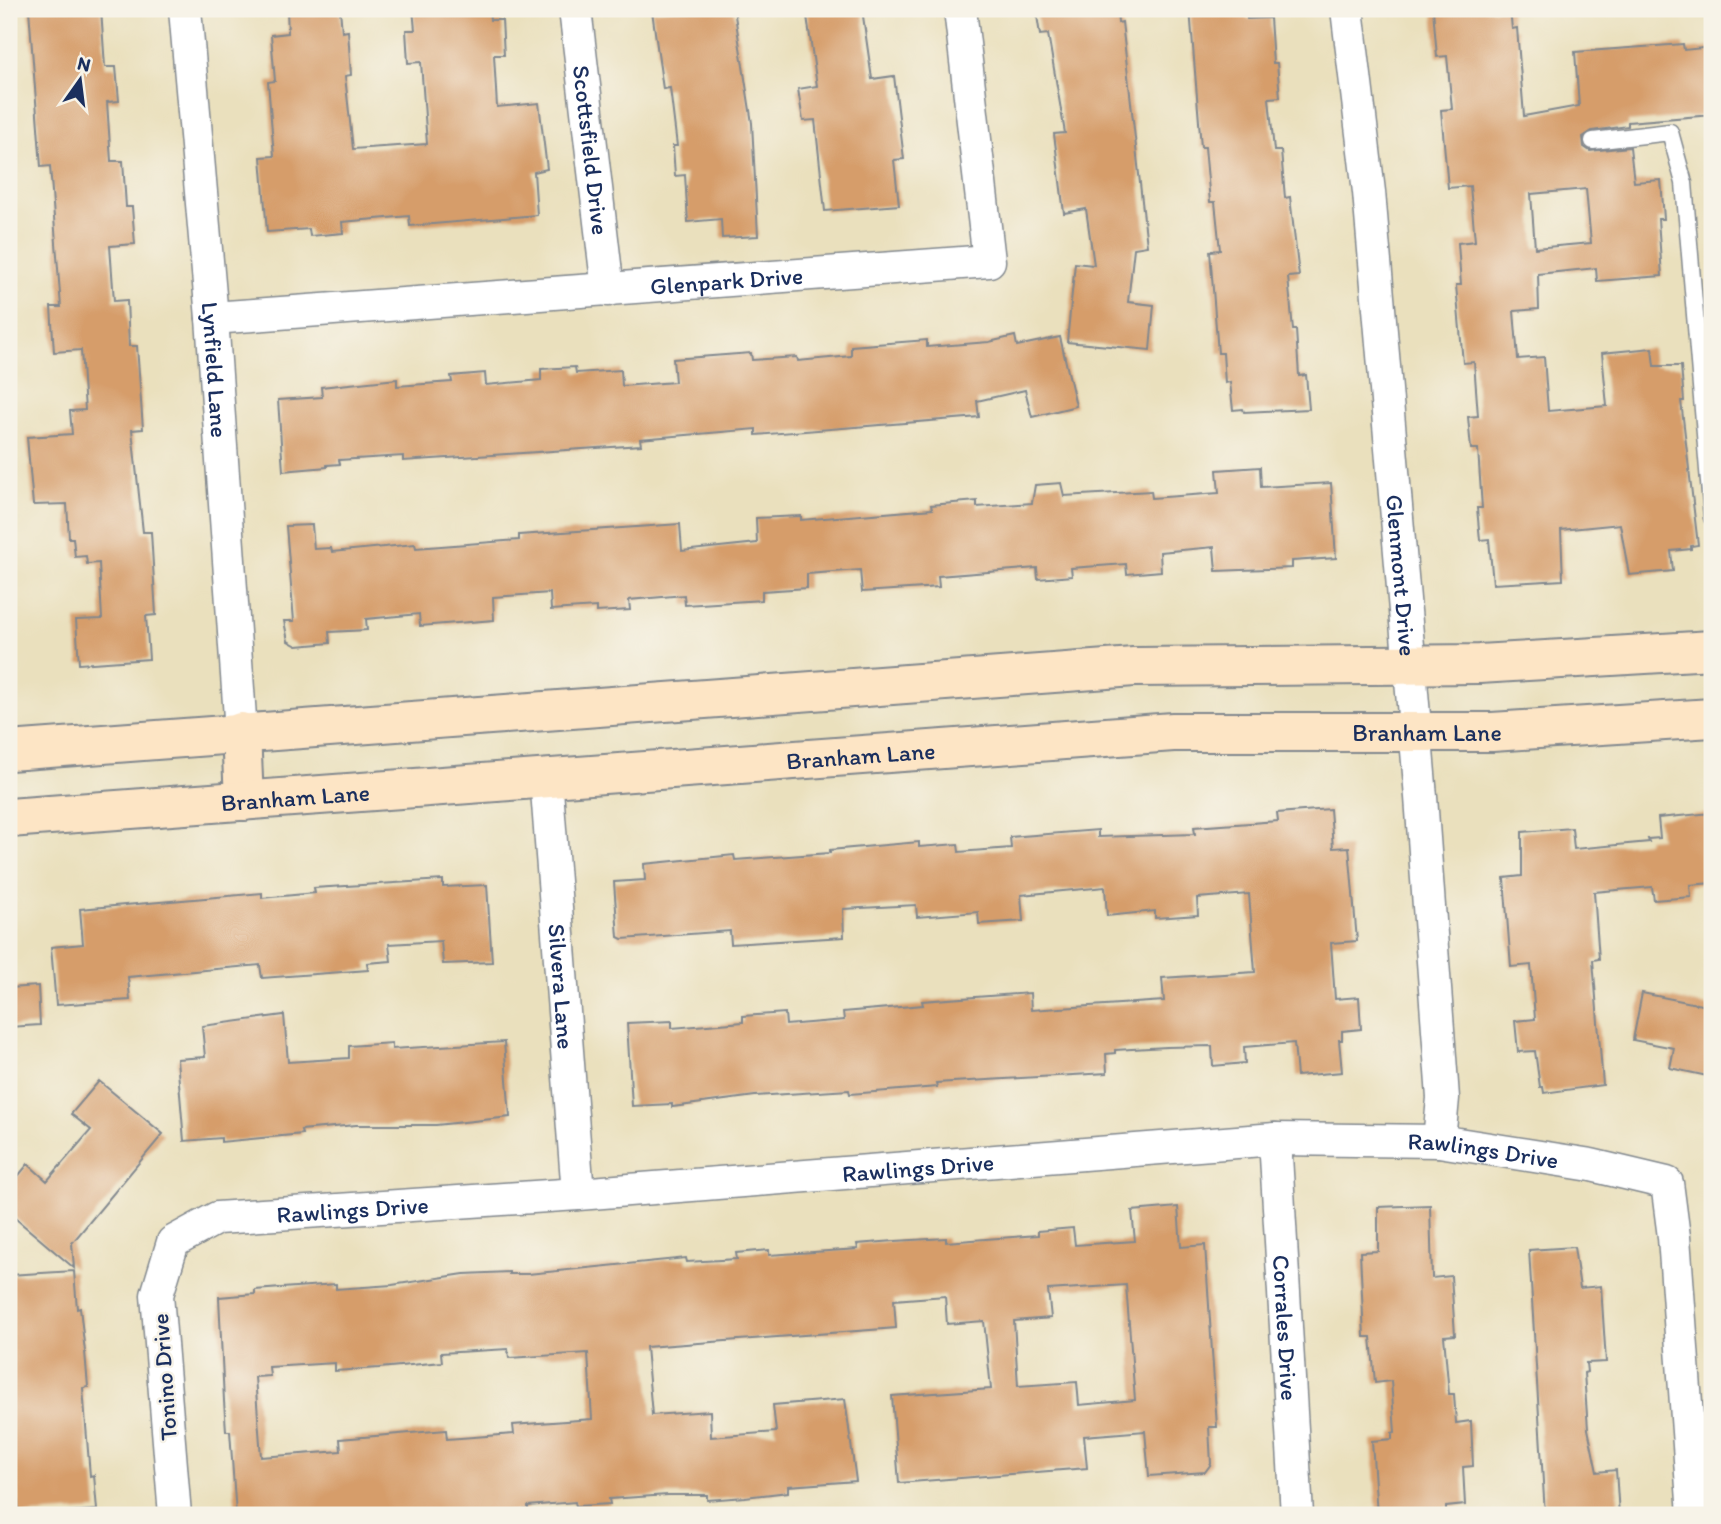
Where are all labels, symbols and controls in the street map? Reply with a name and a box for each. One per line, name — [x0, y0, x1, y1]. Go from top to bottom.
north arrow — [46, 46, 116, 116]
text: N — [75, 51, 93, 77]
street label: Scottsfield Drive — [567, 64, 616, 236]
street label: Glenpark Drive — [649, 260, 804, 300]
street label: Lynfield Lane — [196, 301, 235, 439]
street label: Glenmont Drive — [1381, 493, 1423, 657]
street label: Branham Lane — [1352, 717, 1502, 747]
street label: Branham Lane — [785, 735, 936, 775]
street label: Branham Lane — [220, 777, 371, 817]
street label: Silvera Lane — [543, 922, 581, 1050]
street label: Rawlings Drive — [1407, 1126, 1561, 1174]
street label: Rawlings Drive — [841, 1147, 995, 1188]
street label: Rawlings Drive — [275, 1189, 430, 1229]
street label: Corrales Drive — [1267, 1254, 1305, 1402]
street label: Tonino Drive — [145, 1312, 183, 1442]

